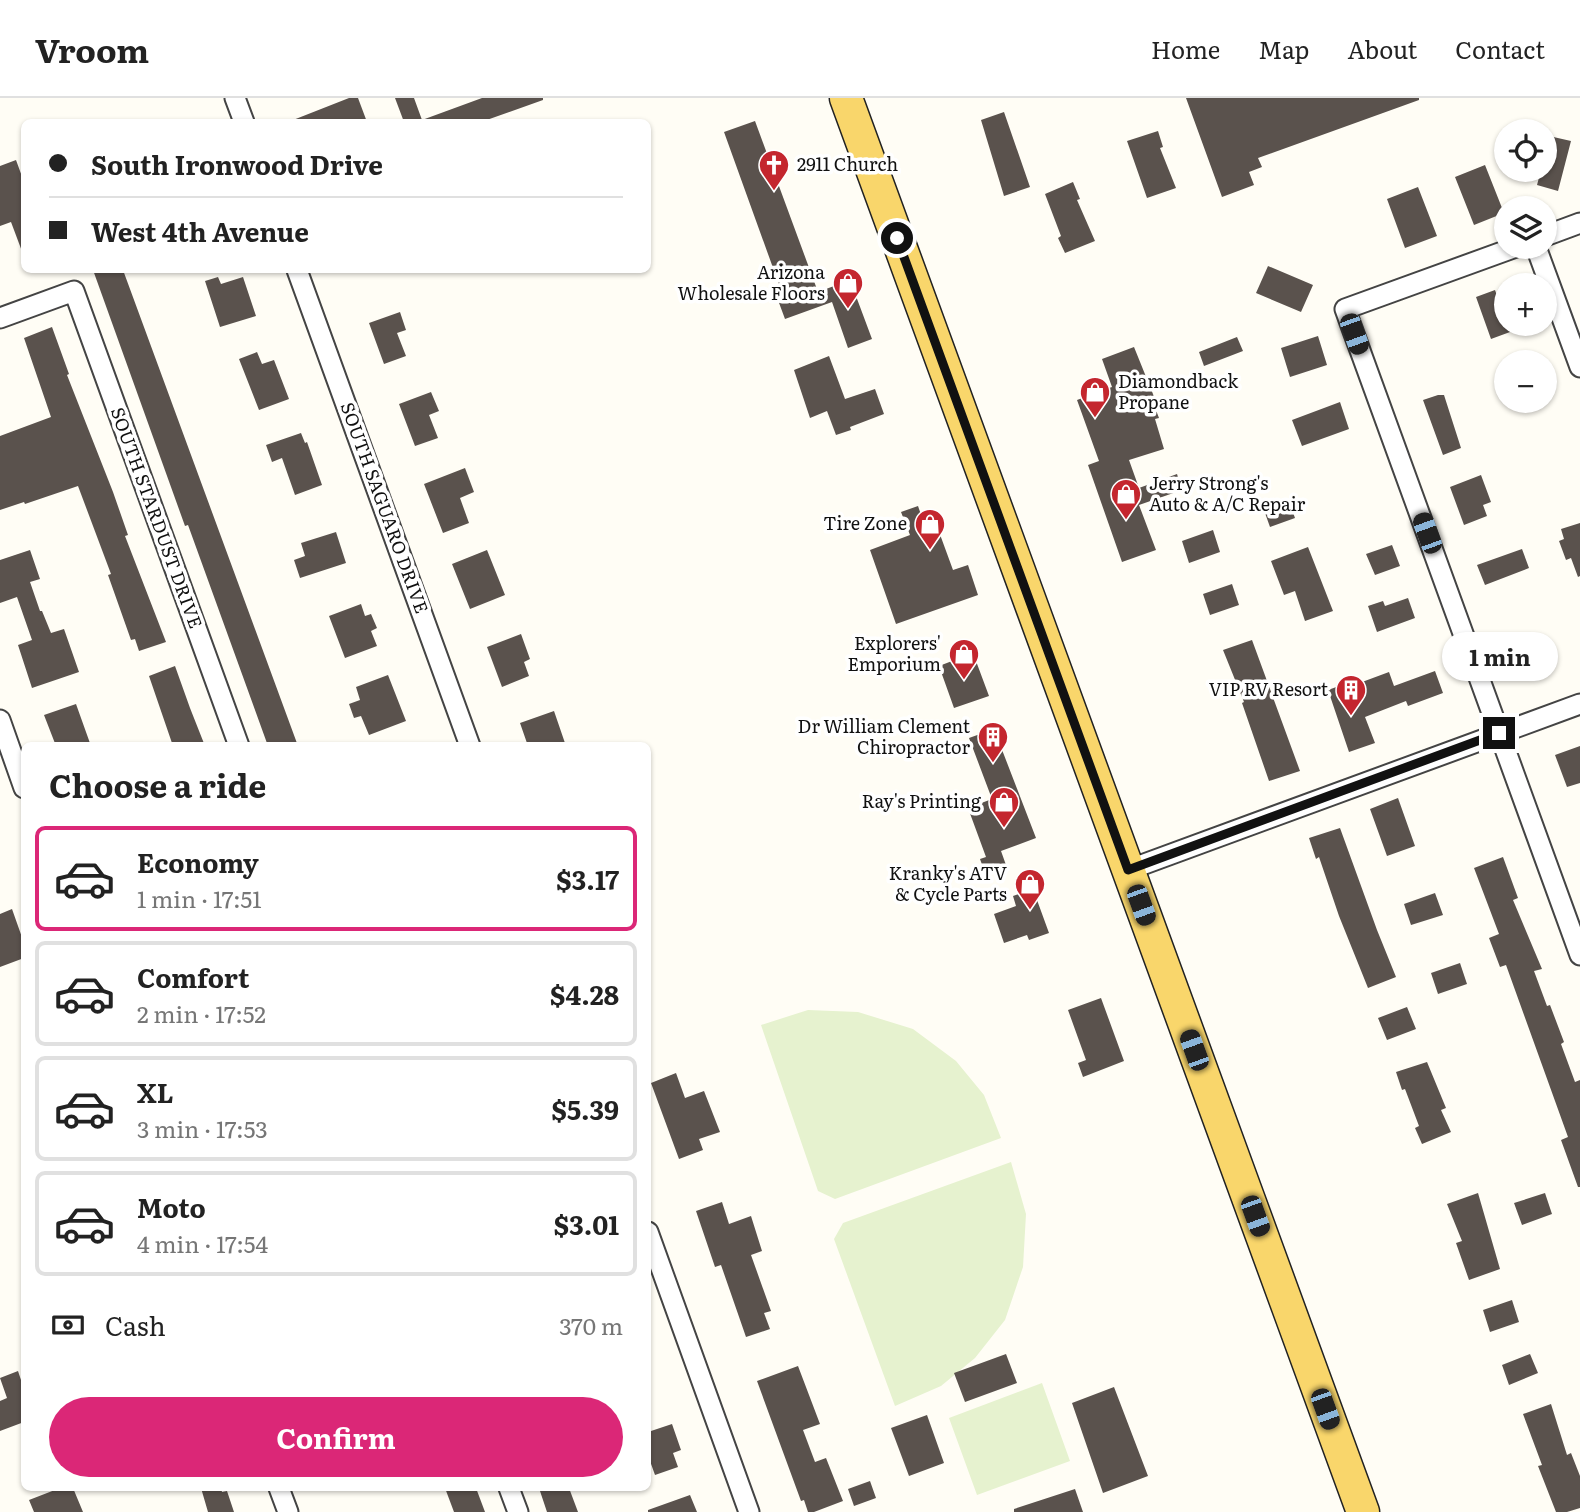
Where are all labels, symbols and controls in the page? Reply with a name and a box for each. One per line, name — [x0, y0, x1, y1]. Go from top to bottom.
text: Vroom — [35, 24, 149, 73]
text: Home — [1151, 31, 1220, 66]
text: Map — [1258, 31, 1309, 66]
text: About — [1347, 31, 1417, 66]
text: Contact — [1455, 31, 1545, 66]
map controls — [1494, 119, 1557, 413]
button: locate — [1494, 119, 1557, 182]
text: South Ironwood Drive — [91, 144, 383, 183]
church icon: 2911 Church — [757, 148, 791, 192]
place label: 2911 Church — [797, 150, 898, 177]
button: layers — [1494, 196, 1557, 259]
text: West 4th Avenue — [91, 211, 309, 250]
route start — [881, 222, 913, 254]
place label: Arizona Wholesale Floors — [678, 258, 825, 306]
shop icon: Arizona Wholesale Floors — [831, 266, 865, 310]
button: + — [1494, 273, 1557, 336]
car — [1337, 311, 1372, 357]
button: − — [1494, 350, 1557, 413]
place label: Diamondback Propane — [1118, 367, 1239, 415]
shop icon: Diamondback Propane — [1078, 375, 1112, 419]
street label: SOUTH SAGUARO DRIVE — [335, 398, 436, 617]
street label: SOUTH STARDUST DRIVE — [105, 403, 210, 632]
place label: Jerry Strong's Auto & A/C Repair — [1149, 469, 1306, 517]
shop icon: Jerry Strong's Auto & A/C Repair — [1109, 477, 1143, 521]
shop icon: Tire Zone — [913, 507, 947, 551]
place label: Tire Zone — [823, 509, 907, 536]
car — [1410, 510, 1445, 556]
place label: Explorers' Emporium — [847, 629, 941, 677]
callout: 1 min — [1441, 632, 1557, 680]
shop icon: Explorers' Emporium — [947, 637, 981, 681]
text: 1 min — [1469, 639, 1531, 673]
building icon: VIP RV Resort — [1334, 673, 1368, 717]
place label: VIP RV Resort — [1209, 675, 1329, 702]
place label: Dr William Clement Chiropractor — [798, 712, 971, 760]
route end — [1483, 717, 1515, 749]
building icon: Dr William Clement Chiropractor — [976, 720, 1010, 764]
text: Choose a ride — [49, 760, 266, 808]
shop icon: Ray's Printing — [987, 785, 1021, 829]
place label: Ray's Printing — [862, 787, 982, 814]
text: Economy — [137, 842, 259, 881]
icon: car — [53, 847, 116, 910]
text: $3.17 — [556, 859, 619, 898]
place label: Kranky's ATV & Cycle Parts — [889, 859, 1007, 907]
shop icon: Kranky's ATV & Cycle Parts — [1013, 867, 1047, 911]
text: 1 min · 17:51 — [137, 881, 262, 915]
car — [1124, 882, 1159, 928]
text: Comfort — [137, 957, 249, 996]
icon: car — [53, 962, 116, 1025]
text: $4.28 — [550, 974, 619, 1013]
text: 2 min · 17:52 — [137, 996, 266, 1030]
car — [1177, 1027, 1212, 1073]
text: XL — [137, 1072, 174, 1111]
icon: car — [53, 1077, 116, 1140]
text: $5.39 — [551, 1089, 619, 1128]
text: 3 min · 17:53 — [137, 1111, 268, 1145]
text: Moto — [137, 1187, 206, 1226]
icon: car — [53, 1192, 116, 1255]
car — [1238, 1193, 1273, 1239]
text: $3.01 — [554, 1204, 619, 1243]
text: 4 min · 17:54 — [137, 1226, 268, 1260]
text: Cash — [105, 1305, 166, 1344]
icon: cash — [49, 1306, 87, 1344]
text: 370 m — [559, 1308, 623, 1342]
car — [1308, 1386, 1343, 1432]
button: Confirm — [49, 1397, 623, 1477]

